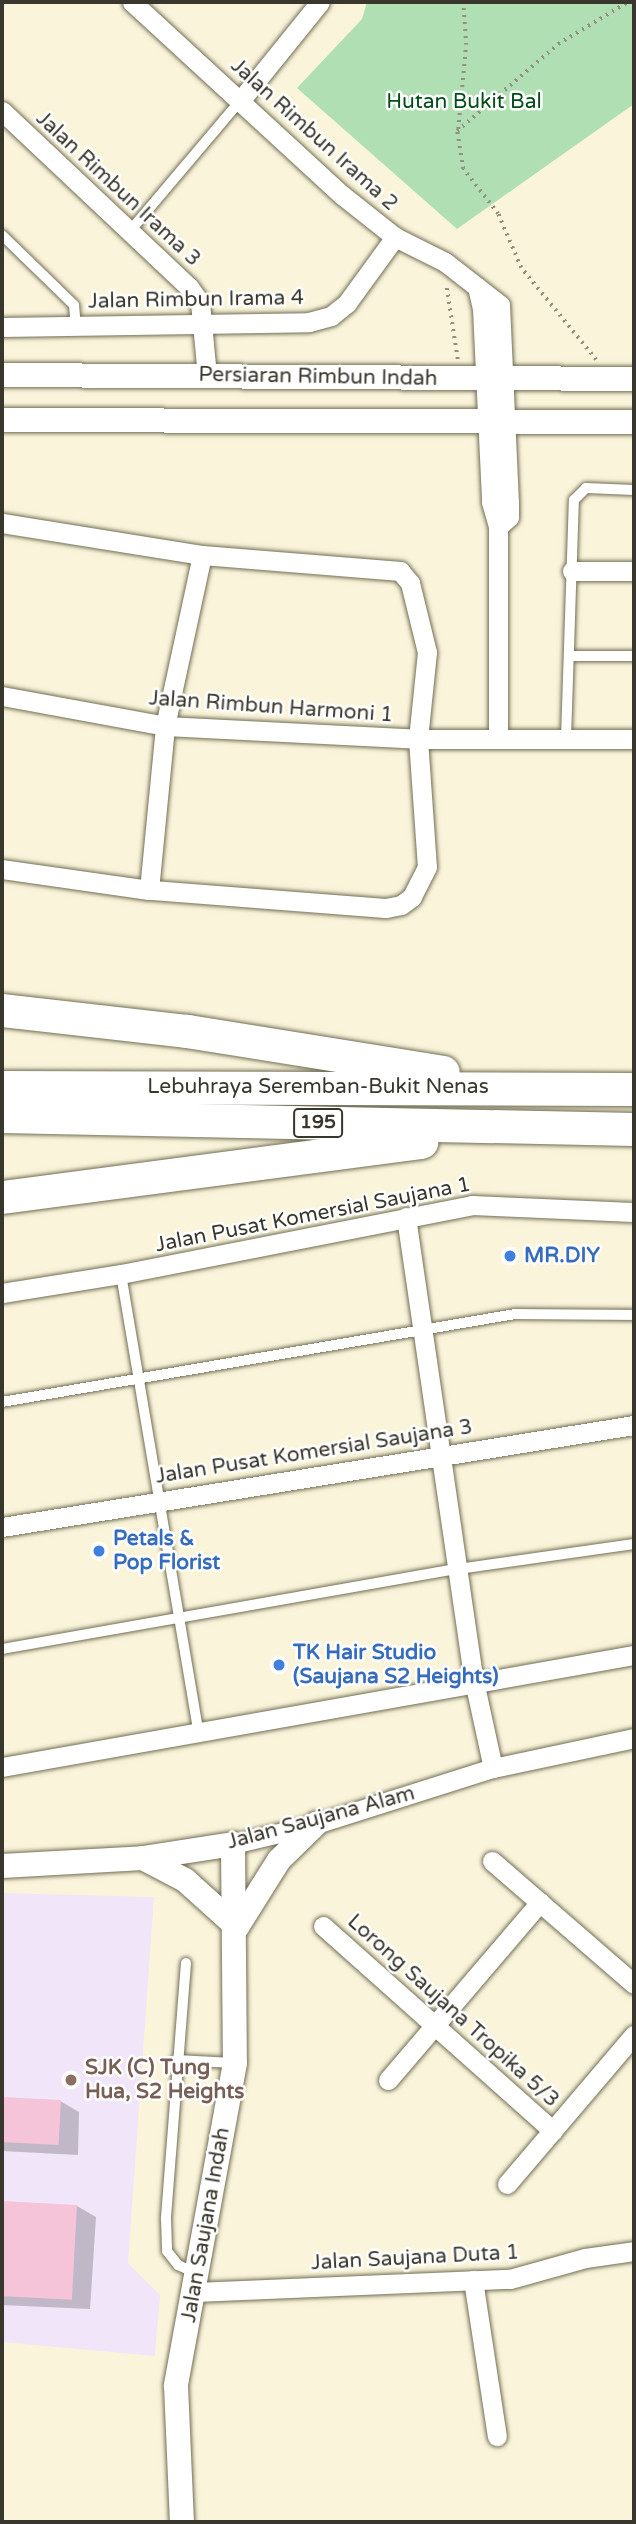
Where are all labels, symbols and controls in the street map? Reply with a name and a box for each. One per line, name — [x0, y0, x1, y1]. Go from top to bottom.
street label: Jalan Rimbun Irama 2 — [225, 53, 403, 217]
park label: Hutan Bukit Bal — [386, 89, 542, 115]
street label: Jalan Rimbun Irama 3 — [30, 106, 206, 272]
street label: Jalan Rimbun Irama 4 — [88, 286, 304, 314]
street label: Persiaran Rimbun Indah — [198, 362, 438, 392]
street label: Jalan Rimbun Harmoni 1 — [148, 686, 394, 728]
street label: Lebuhraya Seremban-Bukit Nenas — [147, 1074, 489, 1100]
road number: 195 — [292, 1107, 344, 1138]
street label: Jalan Pusat Komersial Saujana 1 — [153, 1172, 473, 1258]
place label: MR.DIY — [524, 1243, 600, 1269]
marker: MR.DIY — [502, 1248, 518, 1264]
street label: Jalan Pusat Komersial Saujana 3 — [154, 1414, 474, 1490]
place label: Petals & Pop Florist — [113, 1526, 220, 1576]
marker: Petals & Pop Florist — [91, 1543, 107, 1559]
place label: TK Hair Studio (Saujana S2 Heights) — [293, 1640, 498, 1690]
marker: TK Hair Studio (Saujana S2 Heights) — [271, 1657, 287, 1673]
street label: Jalan Saujana Alam — [224, 1781, 418, 1855]
street label: Lorong Saujana Tropika 5/3 — [342, 1909, 564, 2113]
place label: SJK (C) Tung Hua, S2 Heights — [85, 2055, 244, 2105]
marker: SJK (C) Tung Hua, S2 Heights — [63, 2072, 79, 2088]
street label: Jalan Saujana Indah — [176, 2125, 236, 2325]
street label: Jalan Saujana Duta 1 — [310, 2240, 520, 2276]

